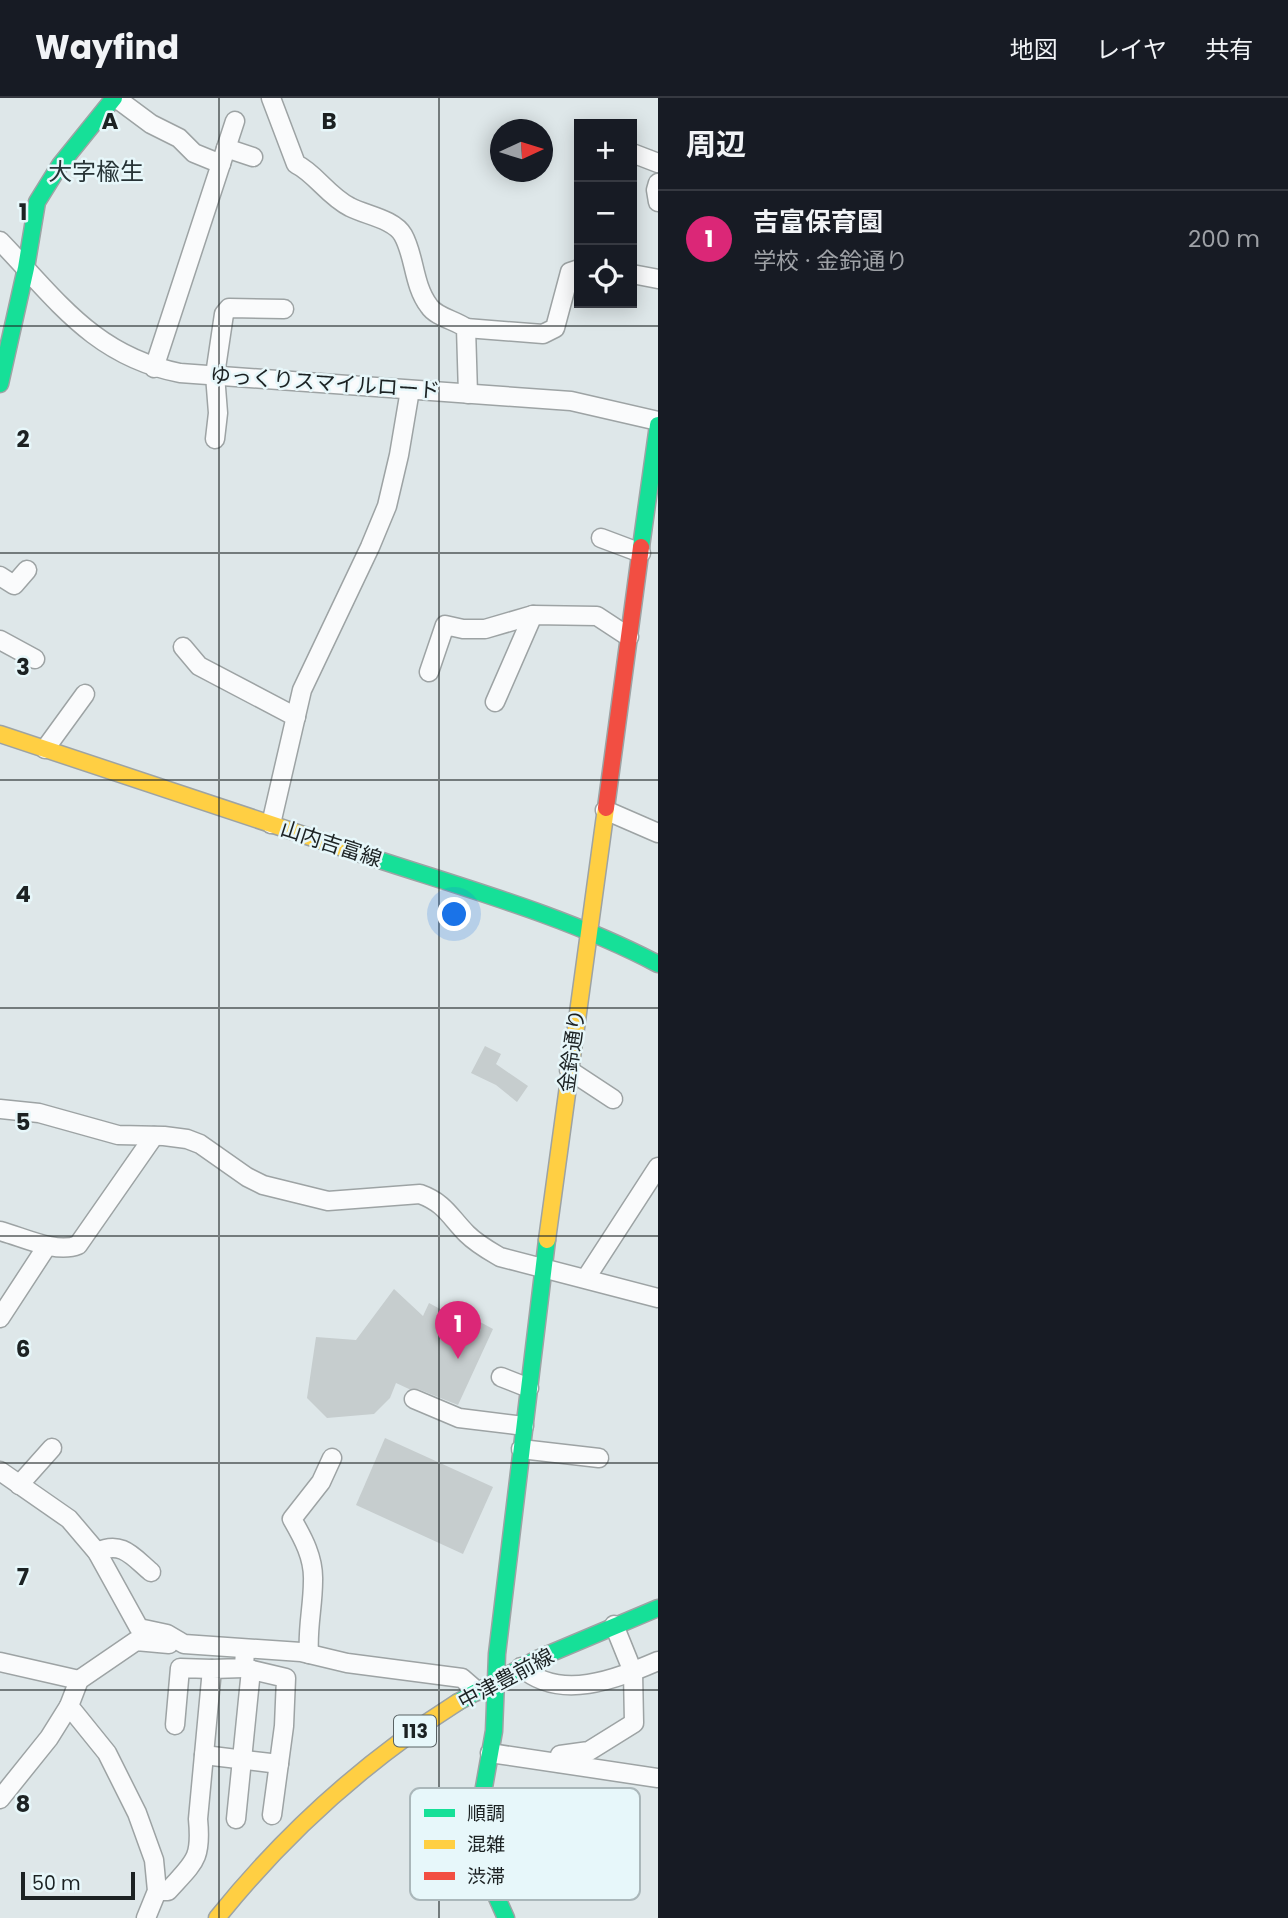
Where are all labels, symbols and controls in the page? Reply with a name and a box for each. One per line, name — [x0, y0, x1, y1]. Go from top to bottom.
text: Wayfind — [35, 24, 179, 71]
text: 地図 — [1010, 33, 1058, 66]
text: レイヤ — [1096, 33, 1167, 66]
text: 共有 — [1205, 33, 1253, 66]
text: A — [102, 105, 119, 137]
text: B — [321, 105, 337, 137]
north arrow — [490, 119, 553, 182]
map controls — [574, 119, 637, 308]
button: + — [574, 119, 637, 182]
text: 周辺 — [686, 123, 746, 166]
district label: 大字楡生 — [48, 155, 144, 188]
button: − — [574, 182, 637, 245]
text: 1 — [19, 196, 27, 228]
text: 吉富保育園 — [753, 204, 883, 240]
text: 1 — [705, 223, 713, 255]
text: 200 m — [1188, 223, 1260, 255]
button: locate — [574, 245, 637, 308]
text: 学校 · 金鈴通り — [753, 245, 908, 277]
street label: ゆっくりスマイルロード — [209, 360, 441, 405]
text: 2 — [16, 423, 30, 455]
text: 3 — [16, 651, 30, 683]
street label: 山内吉富線 — [277, 814, 386, 874]
text: 4 — [15, 878, 31, 910]
your location — [437, 897, 471, 931]
street label: 金鈴通り — [551, 1007, 592, 1095]
text: 5 — [16, 1106, 30, 1138]
pin: 1 — [435, 1301, 481, 1359]
text: 6 — [16, 1333, 30, 1365]
text: 7 — [17, 1561, 29, 1593]
street label: 中津豊前線 — [453, 1641, 559, 1716]
road number: 113 — [394, 1716, 436, 1746]
text: 8 — [16, 1788, 30, 1820]
legend — [410, 1788, 640, 1900]
text: 順調 — [467, 1800, 505, 1827]
text: 混雑 — [467, 1831, 505, 1858]
text: 渋滞 — [467, 1863, 505, 1890]
scale bar — [21, 1869, 135, 1901]
text: 50 m — [32, 1870, 81, 1897]

